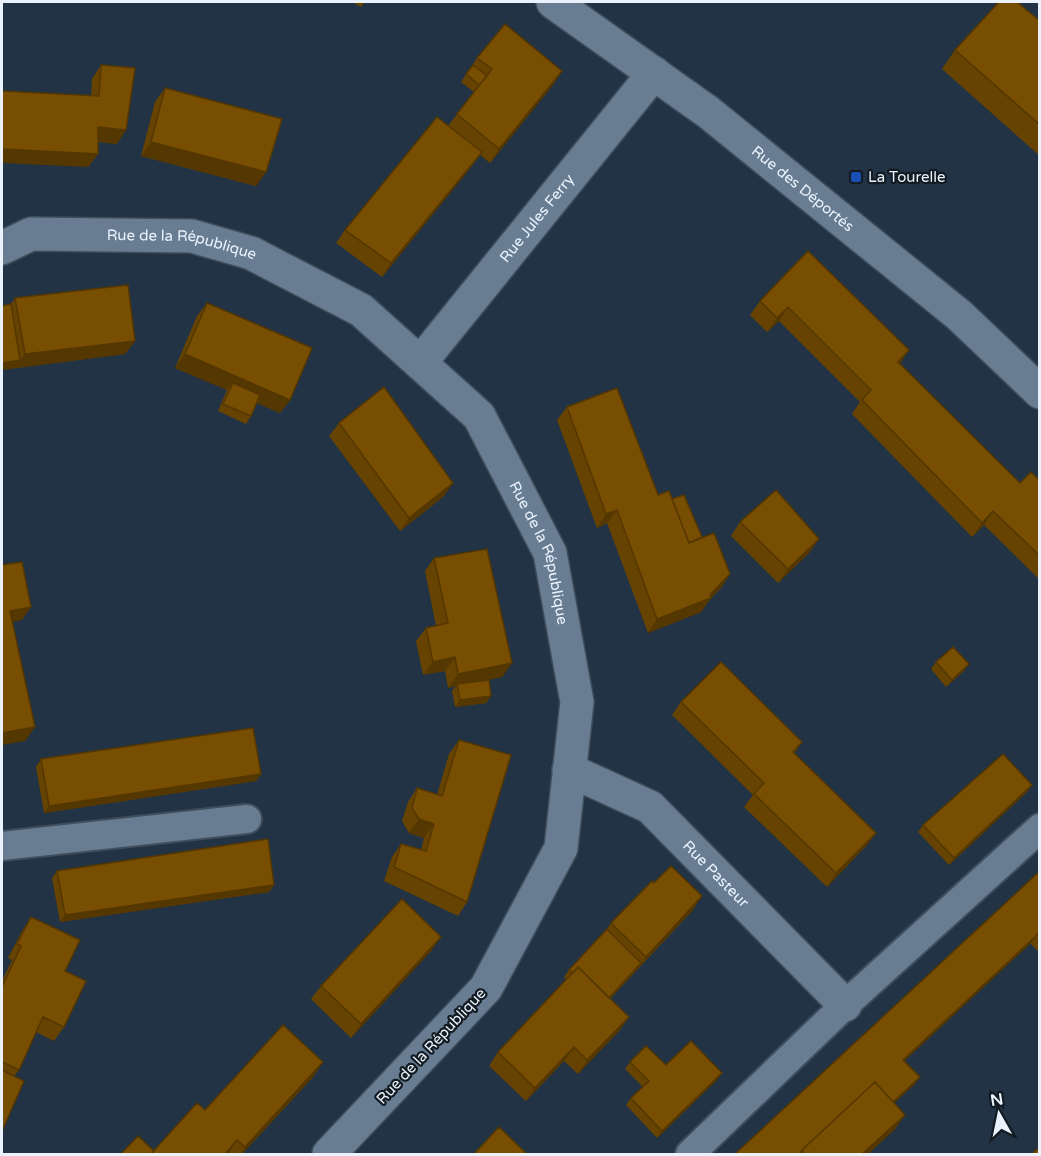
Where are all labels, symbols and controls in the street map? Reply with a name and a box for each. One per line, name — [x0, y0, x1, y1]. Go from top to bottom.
street label: Rue des Déportés — [748, 142, 858, 235]
place label: La Tourelle — [868, 168, 945, 186]
street label: Rue Jules Ferry — [496, 170, 578, 266]
marker: La Tourelle — [849, 170, 863, 184]
street label: Rue de la République — [107, 226, 260, 263]
street label: Rue de la République — [505, 478, 572, 626]
street label: Rue Pasteur — [679, 837, 753, 911]
street label: Rue de la République — [373, 984, 489, 1108]
north arrow — [969, 1084, 1029, 1144]
text: N — [989, 1089, 1005, 1111]

